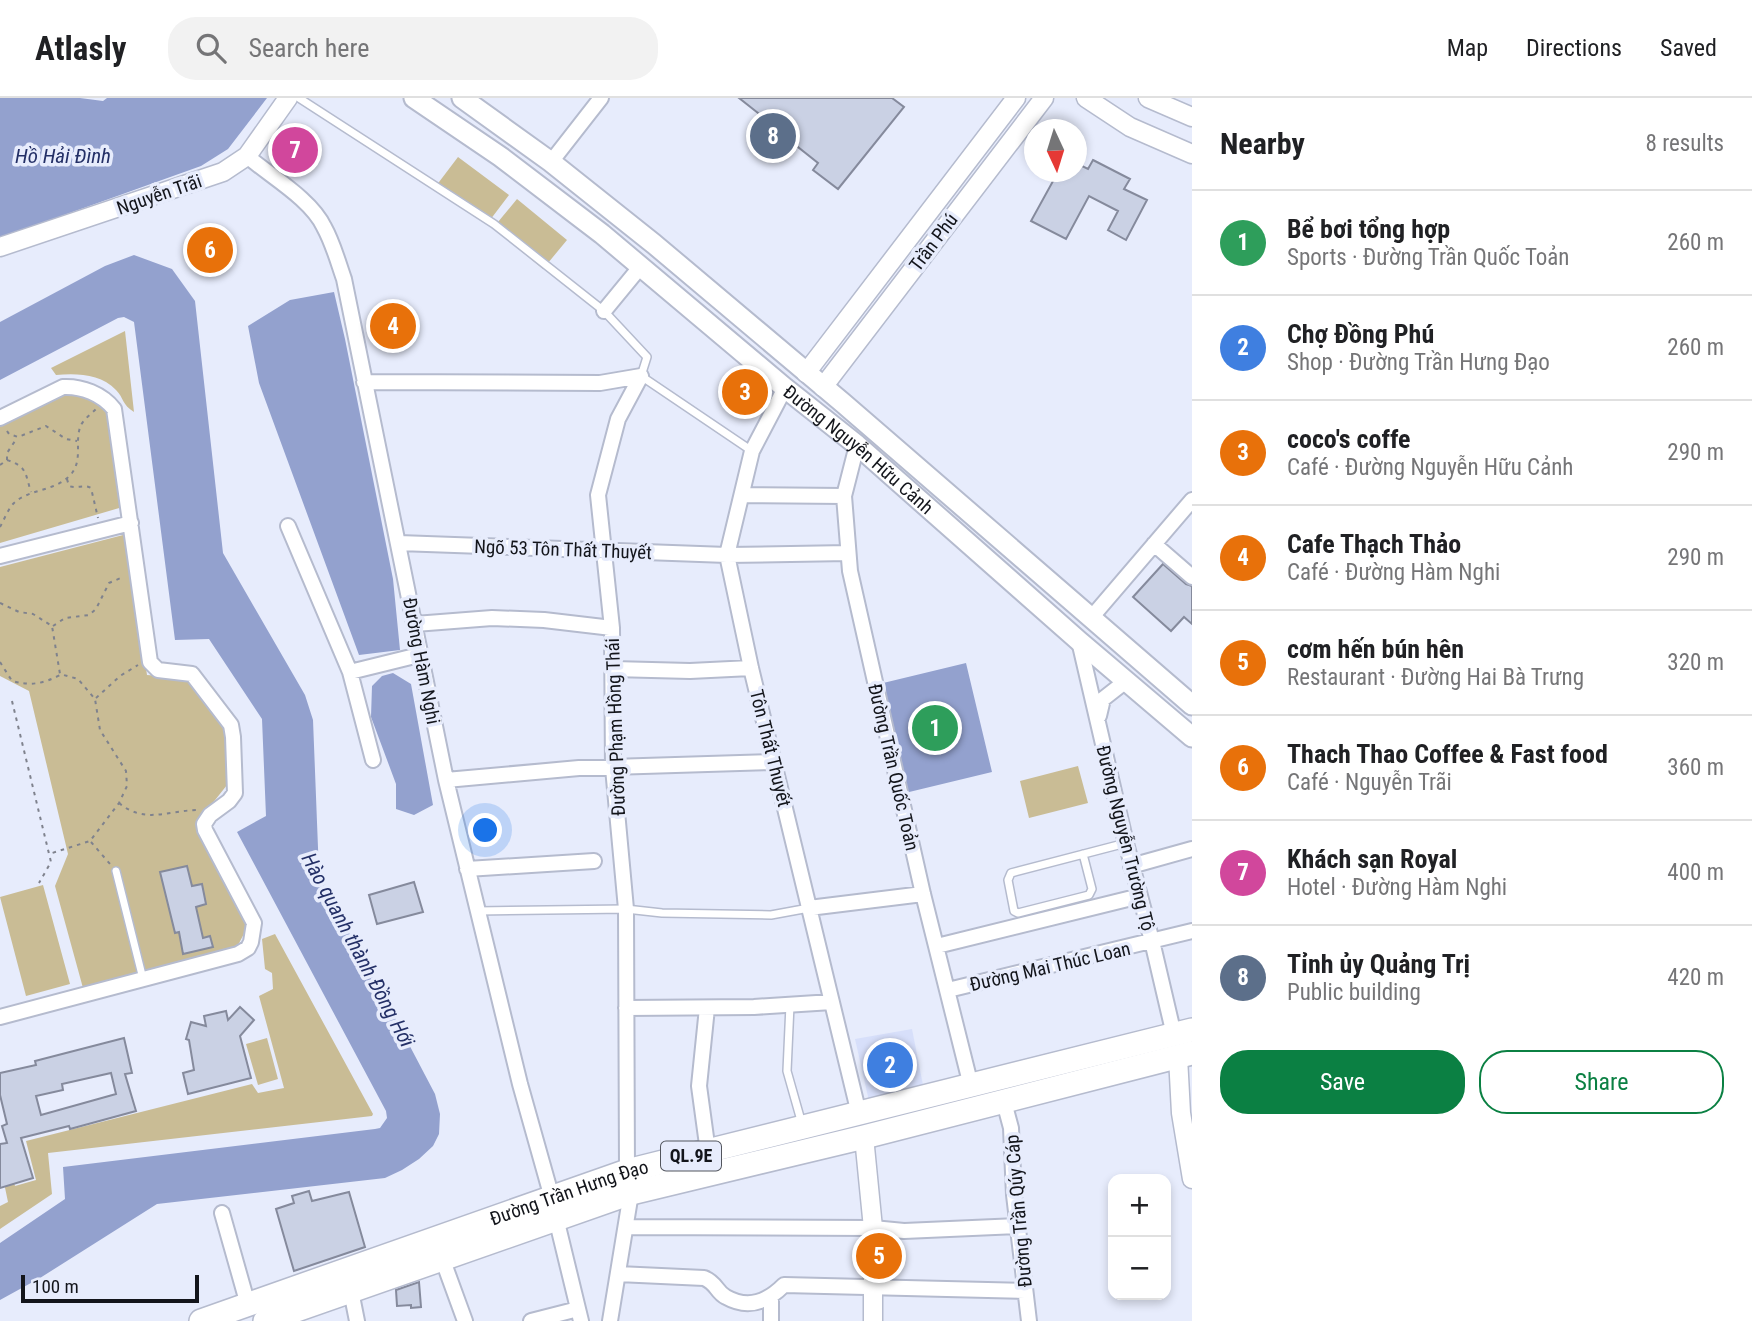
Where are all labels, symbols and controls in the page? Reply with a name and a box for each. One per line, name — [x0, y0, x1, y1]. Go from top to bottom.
search box — [168, 17, 658, 80]
text: Atlasly — [35, 29, 126, 68]
icon: search — [192, 29, 230, 67]
text: Search here — [248, 33, 369, 63]
text: Map — [1447, 34, 1488, 62]
text: Directions — [1526, 34, 1622, 62]
text: Saved — [1660, 34, 1717, 62]
pin: 8 — [750, 110, 796, 162]
north arrow — [1024, 119, 1087, 182]
pin: 7 — [272, 124, 318, 176]
text: Nearby — [1220, 126, 1305, 161]
text: 8 results — [1646, 130, 1724, 157]
water label: Hồ Hải Đình — [15, 144, 111, 168]
street label: Nguyễn Trãi — [114, 169, 205, 220]
street label: Trần Phú — [904, 209, 962, 276]
text: Bể bơi tổng hợp — [1287, 214, 1450, 244]
pin: 6 — [187, 224, 233, 276]
text: 1 — [1237, 229, 1249, 256]
text: 260 m — [1667, 229, 1724, 256]
text: Sports · Đường Trần Quốc Toản — [1287, 244, 1569, 271]
pin: 4 — [370, 300, 416, 352]
text: Chợ Đồng Phú — [1287, 319, 1434, 349]
text: 2 — [1237, 334, 1249, 361]
text: 260 m — [1667, 334, 1724, 361]
text: Shop · Đường Trần Hưng Đạo — [1287, 349, 1550, 376]
pin: 3 — [722, 366, 768, 418]
street label: Đường Nguyễn Hữu Cảnh — [779, 380, 938, 519]
text: coco's coffe — [1287, 424, 1411, 454]
text: 3 — [1237, 439, 1249, 466]
text: 290 m — [1667, 439, 1724, 466]
text: Café · Đường Nguyễn Hữu Cảnh — [1287, 454, 1573, 481]
text: Cafe Thạch Thảo — [1287, 529, 1461, 559]
street label: Ngõ 53 Tôn Thất Thuyết — [474, 535, 652, 564]
text: 4 — [1237, 544, 1249, 571]
text: 290 m — [1667, 544, 1724, 571]
text: Café · Đường Hàm Nghi — [1287, 559, 1500, 586]
street label: Đường Hàm Nghi — [398, 596, 445, 726]
text: cơm hến bún hên — [1287, 634, 1464, 664]
street label: Đường Phạm Hồng Thái — [601, 638, 630, 816]
text: 5 — [1237, 649, 1249, 676]
text: 320 m — [1667, 649, 1724, 676]
text: Restaurant · Đường Hai Bà Trưng — [1287, 664, 1584, 691]
street label: Đường Trần Quốc Toản — [863, 681, 924, 853]
street label: Tôn Thất Thuyết — [745, 687, 796, 809]
pin: 1 — [912, 702, 958, 754]
text: Thach Thao Coffee & Fast food — [1287, 739, 1608, 769]
street label: Đường Nguyễn Trường Tộ — [1091, 743, 1160, 933]
text: 6 — [1237, 754, 1249, 781]
text: 360 m — [1667, 754, 1724, 781]
text: Café · Nguyễn Trãi — [1287, 769, 1452, 796]
your location — [468, 813, 502, 847]
text: Khách sạn Royal — [1287, 844, 1457, 874]
water label: Hào quanh thành Đồng Hới — [297, 849, 419, 1051]
text: 7 — [1237, 859, 1249, 886]
text: 400 m — [1667, 859, 1724, 886]
text: Hotel · Đường Hàm Nghi — [1287, 874, 1507, 901]
street label: Đường Mai Thúc Loan — [968, 937, 1133, 996]
text: Tỉnh ủy Quảng Trị — [1287, 949, 1470, 979]
text: 8 — [1237, 964, 1249, 991]
text: 420 m — [1667, 964, 1724, 991]
text: Public building — [1287, 979, 1421, 1006]
pin: 2 — [867, 1039, 913, 1091]
button: Save — [1220, 1050, 1465, 1114]
button: Share — [1479, 1050, 1724, 1114]
street label: Đường Trần Qúy Cáp — [1000, 1134, 1037, 1288]
road number: QL.9E — [661, 1142, 721, 1170]
street label: Đường Trần Hưng Đạo — [487, 1155, 651, 1230]
map controls — [1108, 1174, 1171, 1300]
button: + — [1108, 1174, 1171, 1237]
pin: 5 — [856, 1230, 902, 1282]
button: − — [1108, 1237, 1171, 1300]
scale bar — [21, 1272, 200, 1304]
text: 100 m — [32, 1275, 79, 1298]

